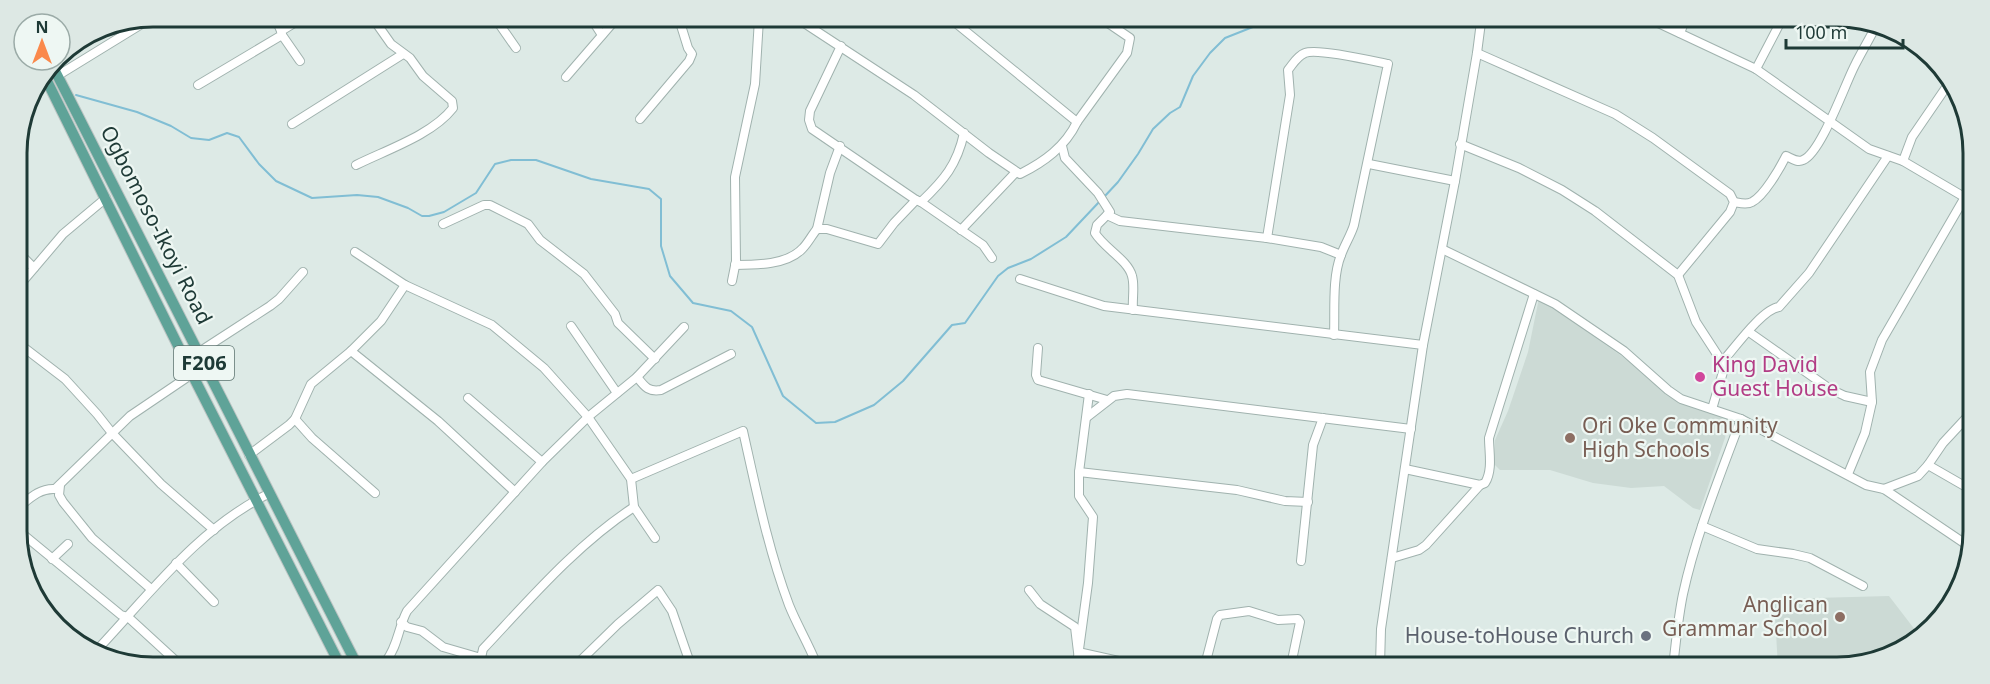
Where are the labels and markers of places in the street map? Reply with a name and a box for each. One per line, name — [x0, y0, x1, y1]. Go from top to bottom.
place label: King David Guest House — [1712, 350, 1838, 402]
marker: King David Guest House — [1693, 370, 1707, 384]
place label: Ori Oke Community High Schools — [1582, 411, 1778, 463]
marker: Ori Oke Community High Schools — [1563, 431, 1577, 445]
place label: Anglican Grammar School — [1662, 590, 1828, 642]
marker: Anglican Grammar School — [1833, 610, 1847, 624]
place label: House-toHouse Church — [1405, 621, 1634, 649]
marker: House-toHouse Church — [1639, 629, 1653, 643]

